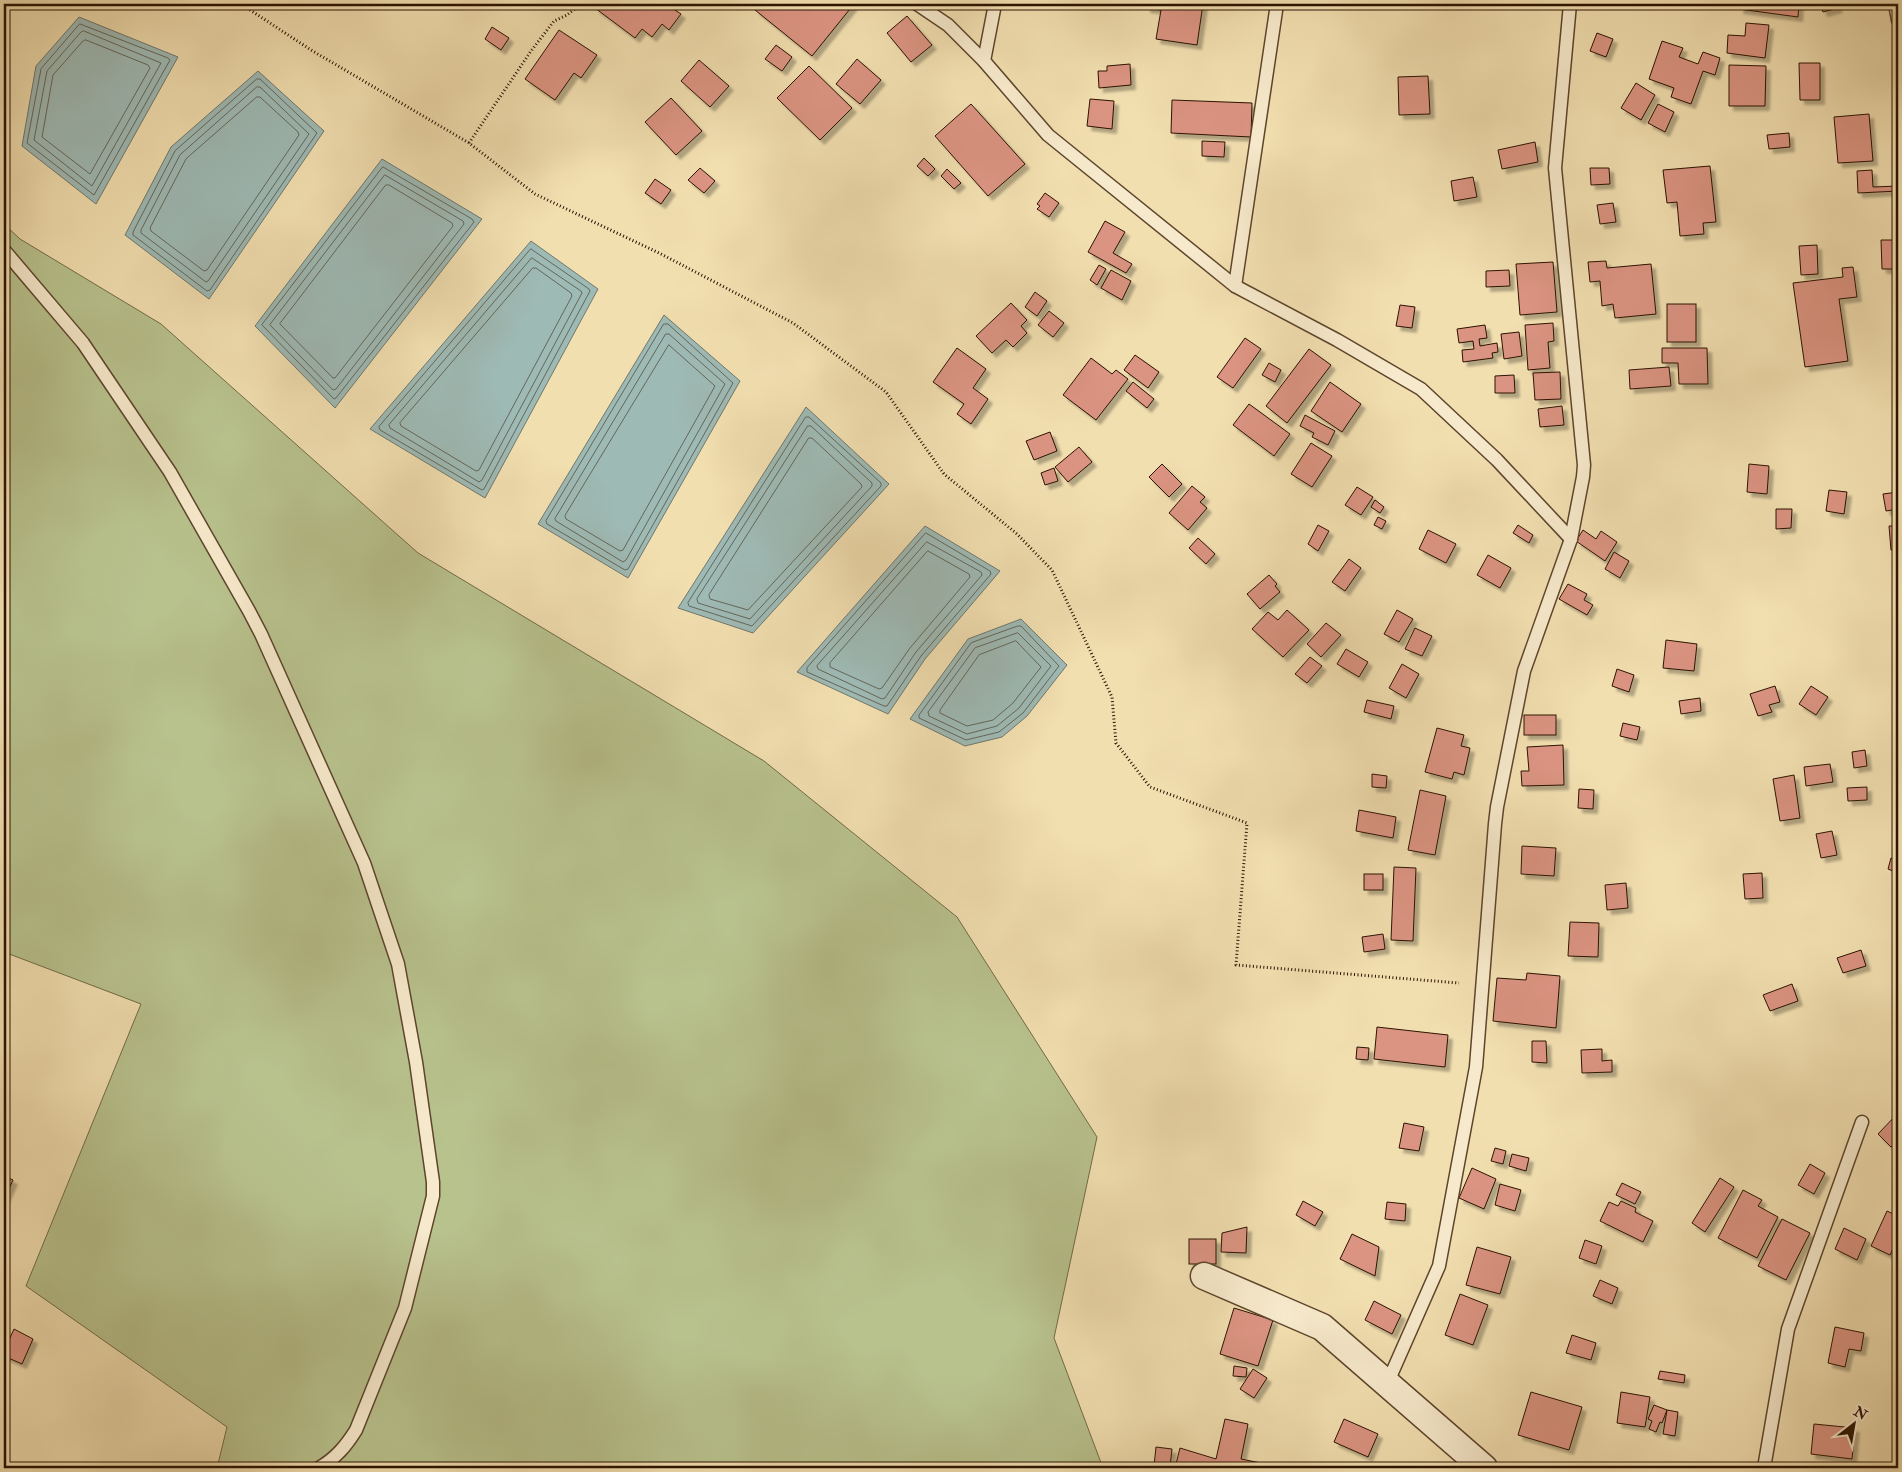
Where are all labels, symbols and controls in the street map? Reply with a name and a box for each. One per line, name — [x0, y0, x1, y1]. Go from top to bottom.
north arrow — [1830, 1400, 1880, 1450]
text: N — [1850, 1402, 1871, 1424]

